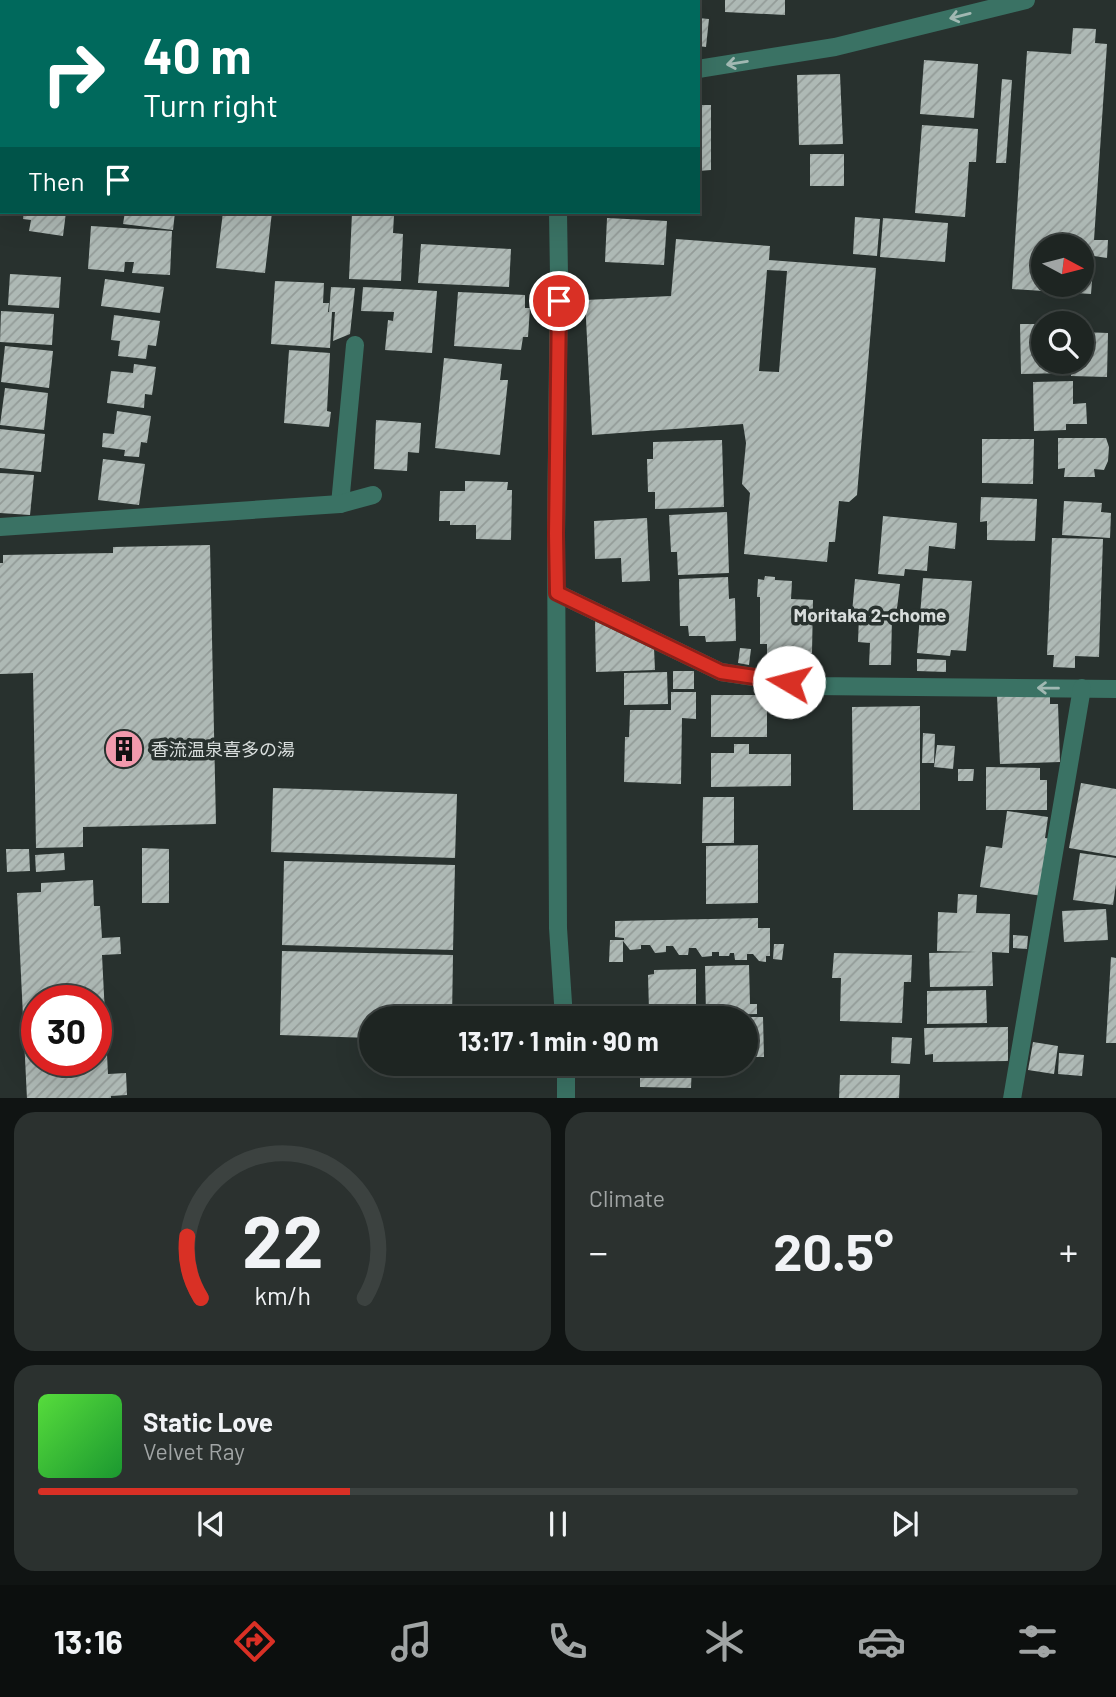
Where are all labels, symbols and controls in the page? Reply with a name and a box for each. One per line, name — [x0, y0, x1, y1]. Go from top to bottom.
one-way arrow — [949, 10, 972, 24]
text: 40 m — [143, 25, 251, 84]
icon: right — [28, 28, 119, 119]
one-way arrow — [726, 57, 749, 70]
text: Turn right — [143, 85, 278, 123]
icon: arrive — [99, 161, 137, 199]
text: Then — [28, 165, 85, 196]
north arrow — [1031, 234, 1094, 298]
map controls — [1031, 234, 1094, 374]
pin — [529, 271, 589, 331]
icon: arrive — [540, 282, 578, 320]
button: search — [1031, 311, 1094, 374]
district label: Moritaka 2-chome — [794, 603, 946, 626]
position arrow — [752, 645, 826, 719]
one-way arrow — [1037, 681, 1060, 695]
building icon: 香流温泉喜多の湯 — [103, 728, 145, 770]
place label: 香流温泉喜多の湯 — [151, 738, 295, 760]
speed limit sign: 30 — [21, 985, 112, 1076]
text: 13:17 · 1 min · 90 m — [458, 1025, 659, 1056]
text: Climate — [589, 1184, 665, 1212]
text: 22 — [242, 1195, 323, 1283]
text: 20.5° — [773, 1219, 894, 1281]
text: − — [589, 1228, 608, 1274]
text: + — [1059, 1228, 1078, 1274]
text: km/h — [254, 1279, 311, 1309]
text: Static Love — [143, 1406, 273, 1437]
text: Velvet Ray — [143, 1437, 245, 1465]
icon: previous — [192, 1505, 230, 1543]
icon: pause — [539, 1505, 577, 1543]
icon: next — [886, 1505, 924, 1543]
icon: directions — [230, 1617, 279, 1666]
icon: music — [387, 1617, 436, 1666]
icon: phone — [543, 1617, 592, 1666]
icon: climate — [700, 1617, 749, 1666]
icon: car — [857, 1617, 906, 1666]
icon: filters — [1013, 1617, 1062, 1666]
text: 13:16 — [54, 1622, 123, 1660]

